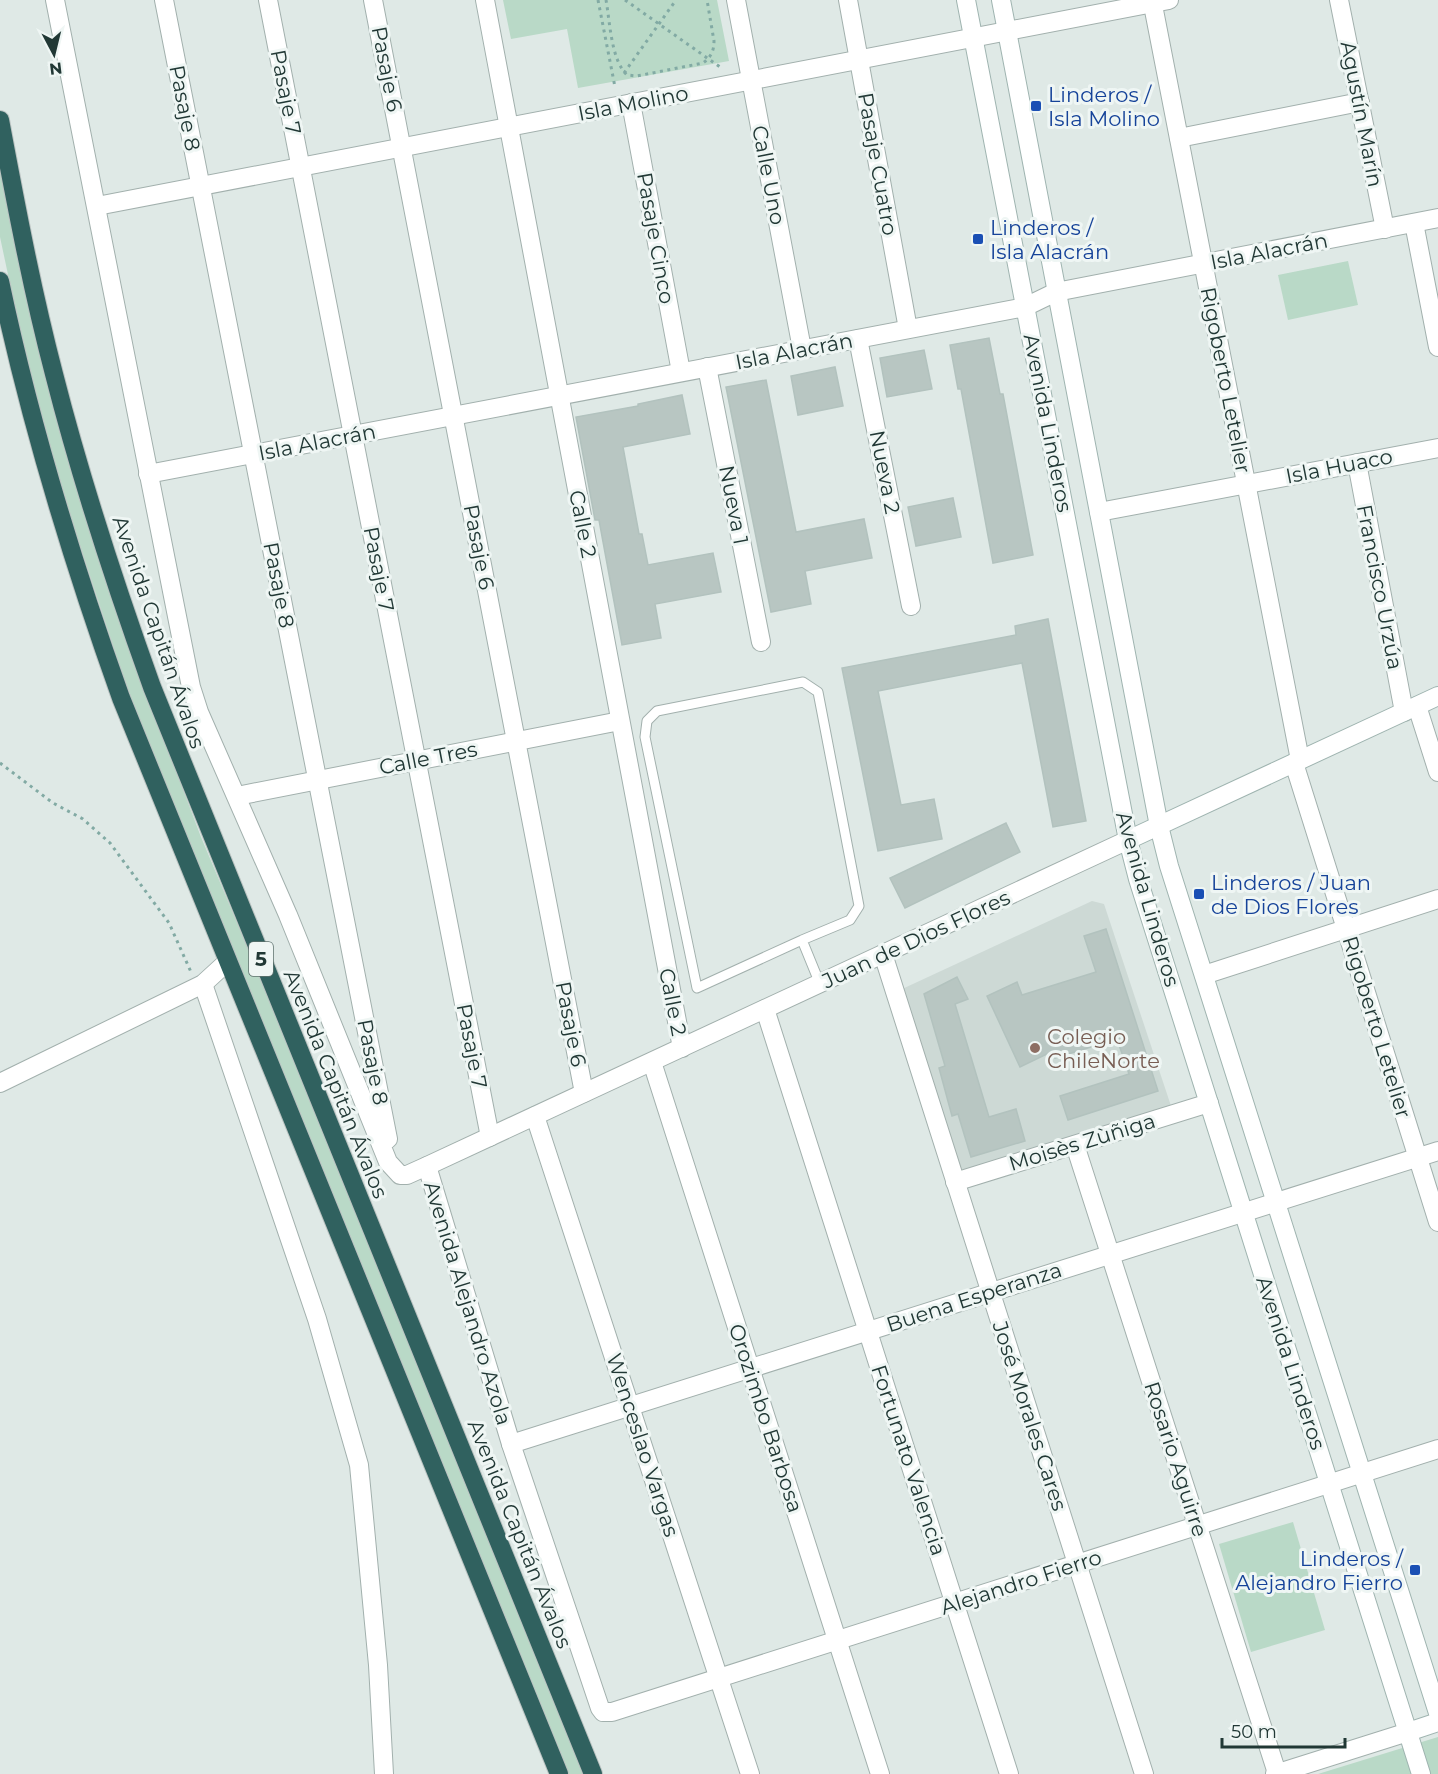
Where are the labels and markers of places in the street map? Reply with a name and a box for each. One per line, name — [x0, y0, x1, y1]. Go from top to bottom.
place label: Linderos / Isla Molino — [1048, 82, 1160, 131]
marker: Linderos / Isla Molino — [1029, 99, 1043, 113]
place label: Linderos / Isla Alacrán — [990, 215, 1109, 264]
marker: Linderos / Isla Alacrán — [971, 232, 985, 246]
place label: Linderos / Juan de Dios Flores — [1211, 870, 1371, 919]
marker: Linderos / Juan de Dios Flores — [1192, 887, 1206, 901]
place label: Colegio ChileNorte — [1047, 1024, 1160, 1073]
marker: Colegio ChileNorte — [1028, 1041, 1042, 1055]
place label: Linderos / Alejandro Fierro — [1235, 1546, 1404, 1595]
marker: Linderos / Alejandro Fierro — [1408, 1563, 1422, 1577]

